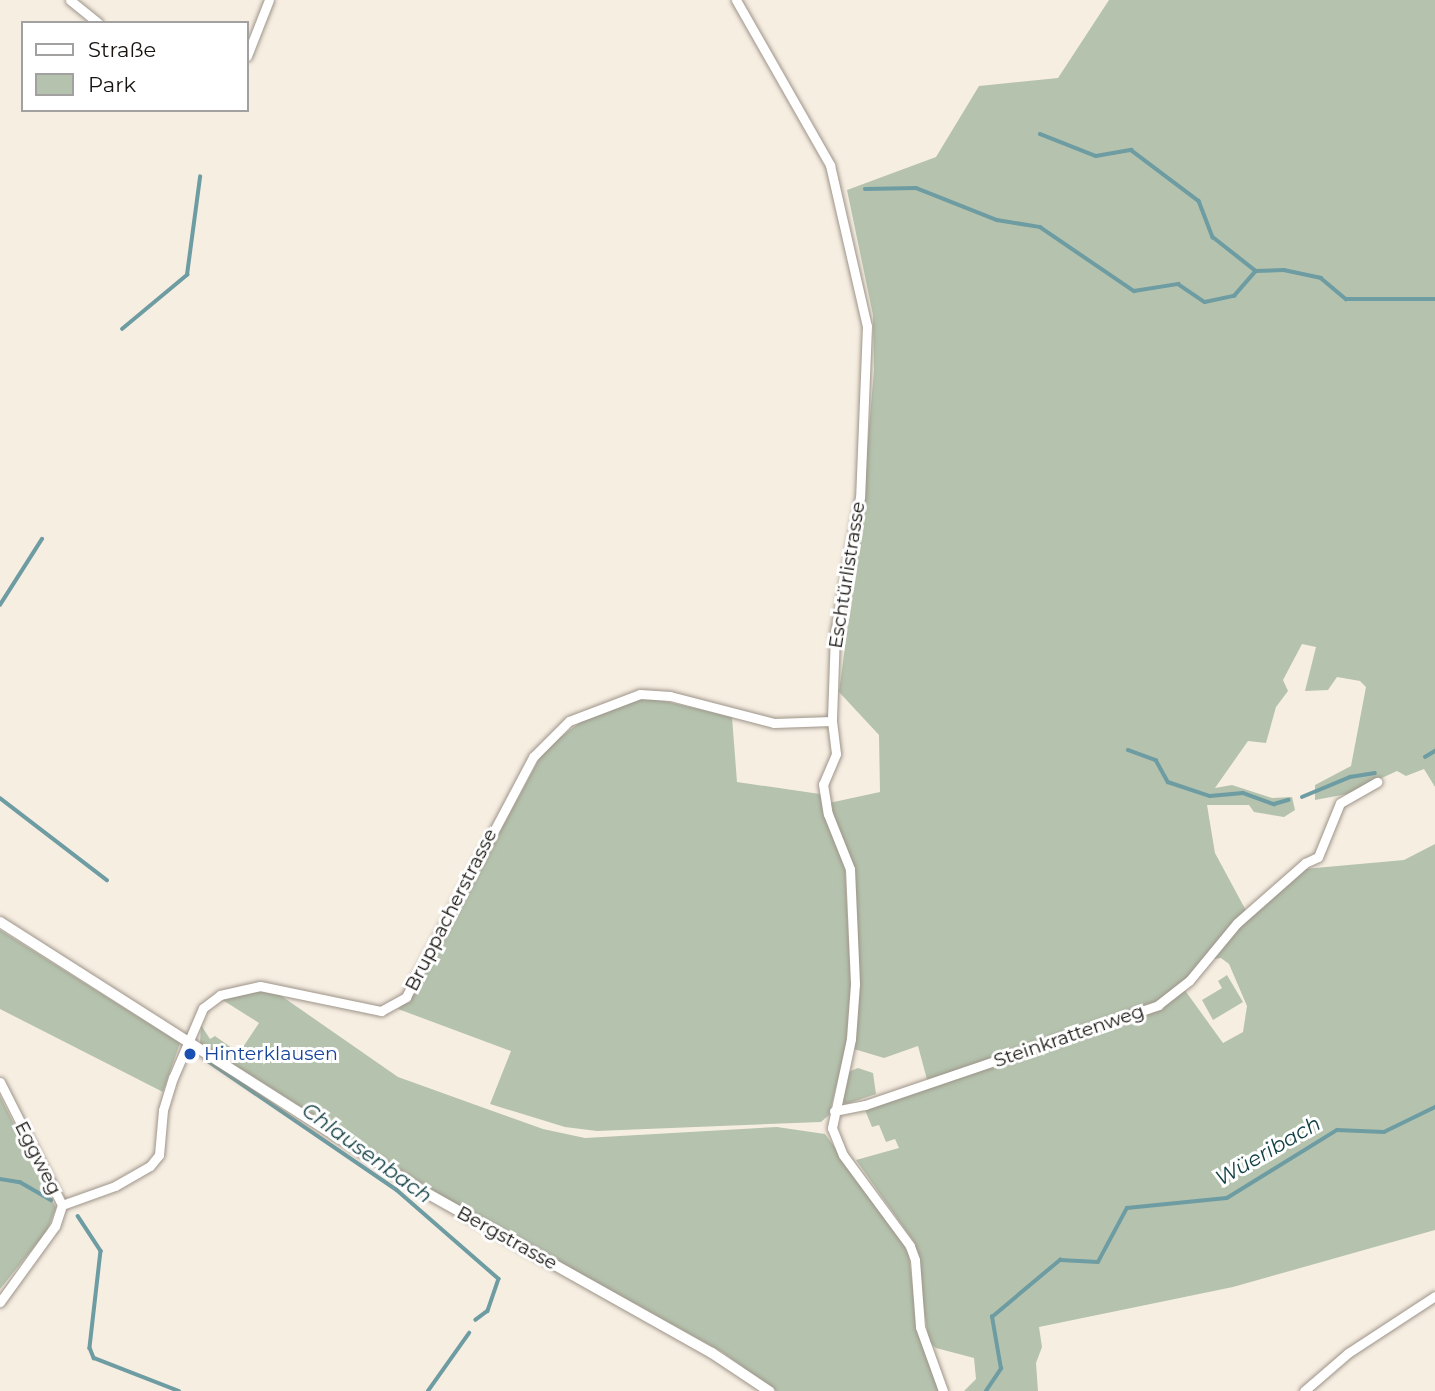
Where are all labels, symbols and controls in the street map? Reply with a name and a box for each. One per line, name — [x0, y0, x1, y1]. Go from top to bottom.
legend — [21, 21, 248, 112]
text: Straße — [88, 37, 156, 62]
text: Park — [88, 72, 136, 97]
street label: Eschtürlistrasse — [824, 500, 870, 650]
street label: Bruppacherstrasse — [400, 825, 502, 995]
street label: Steinkrattenweg — [991, 1000, 1147, 1072]
place label: Hinterklausen — [204, 1043, 338, 1065]
marker: Hinterklausen — [182, 1046, 198, 1062]
water label: Chlausenbach — [297, 1097, 437, 1209]
water label: Wüeribach — [1211, 1111, 1325, 1191]
street label: Eggweg — [10, 1117, 66, 1199]
street label: Bergstrasse — [453, 1201, 561, 1275]

